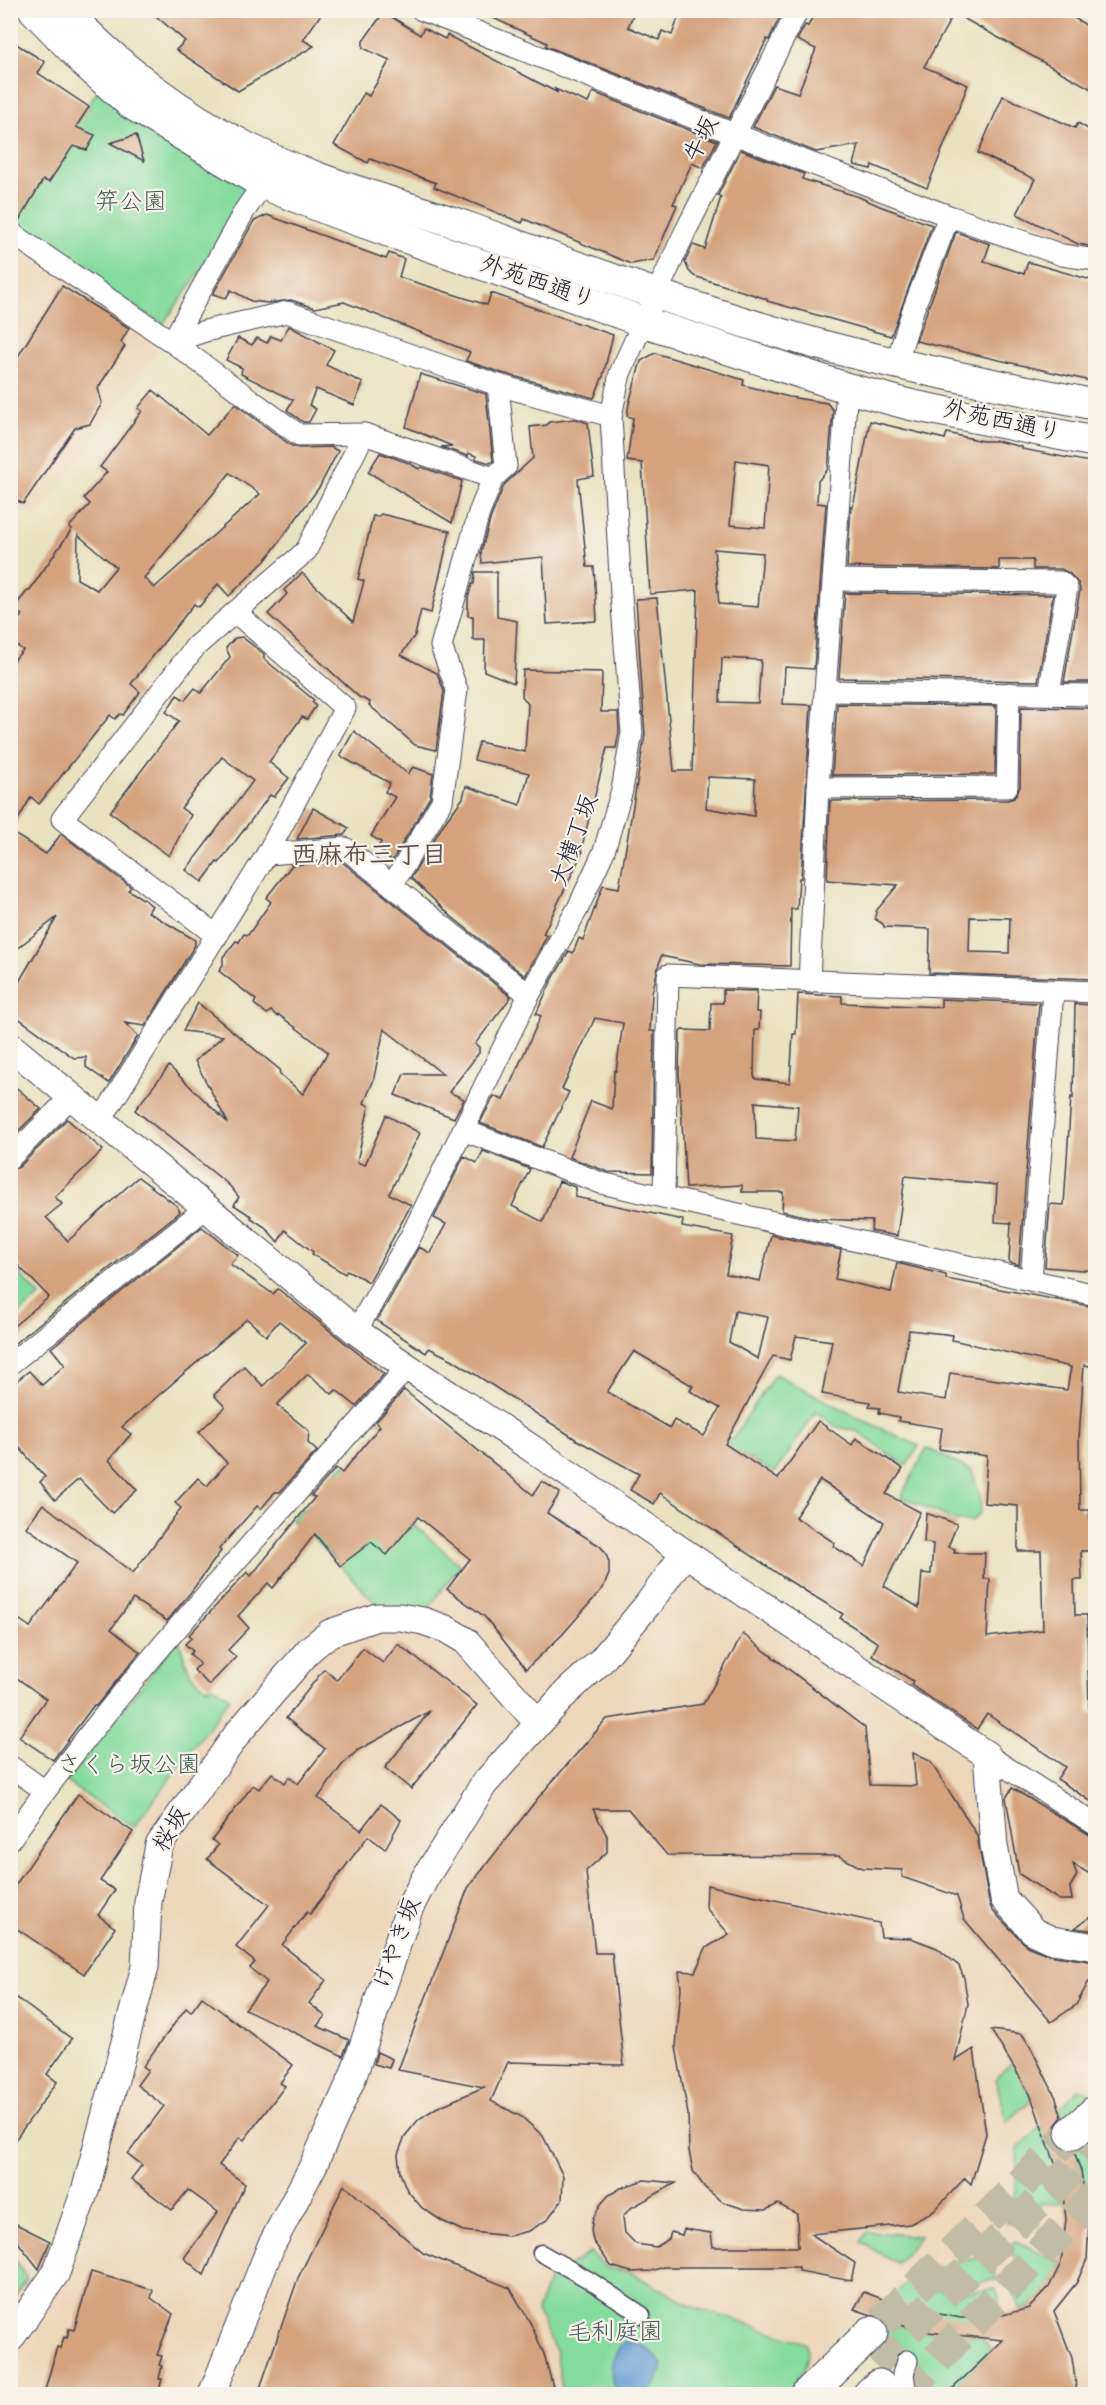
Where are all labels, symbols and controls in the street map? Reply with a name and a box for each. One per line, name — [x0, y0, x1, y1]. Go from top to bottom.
street label: 牛坂 — [677, 111, 729, 169]
park label: 笄公園 — [95, 187, 167, 221]
street label: 外苑西通り — [475, 248, 599, 320]
street label: 外苑西通り — [940, 394, 1064, 452]
street label: 大横丁坂 — [544, 790, 608, 892]
district label: 西麻布三丁目 — [291, 839, 447, 876]
park label: さくら坂公園 — [57, 1750, 201, 1784]
street label: 桜坂 — [146, 1801, 200, 1859]
street label: けやき坂 — [367, 1893, 431, 1995]
park label: 毛利庭園 — [567, 2317, 663, 2351]

